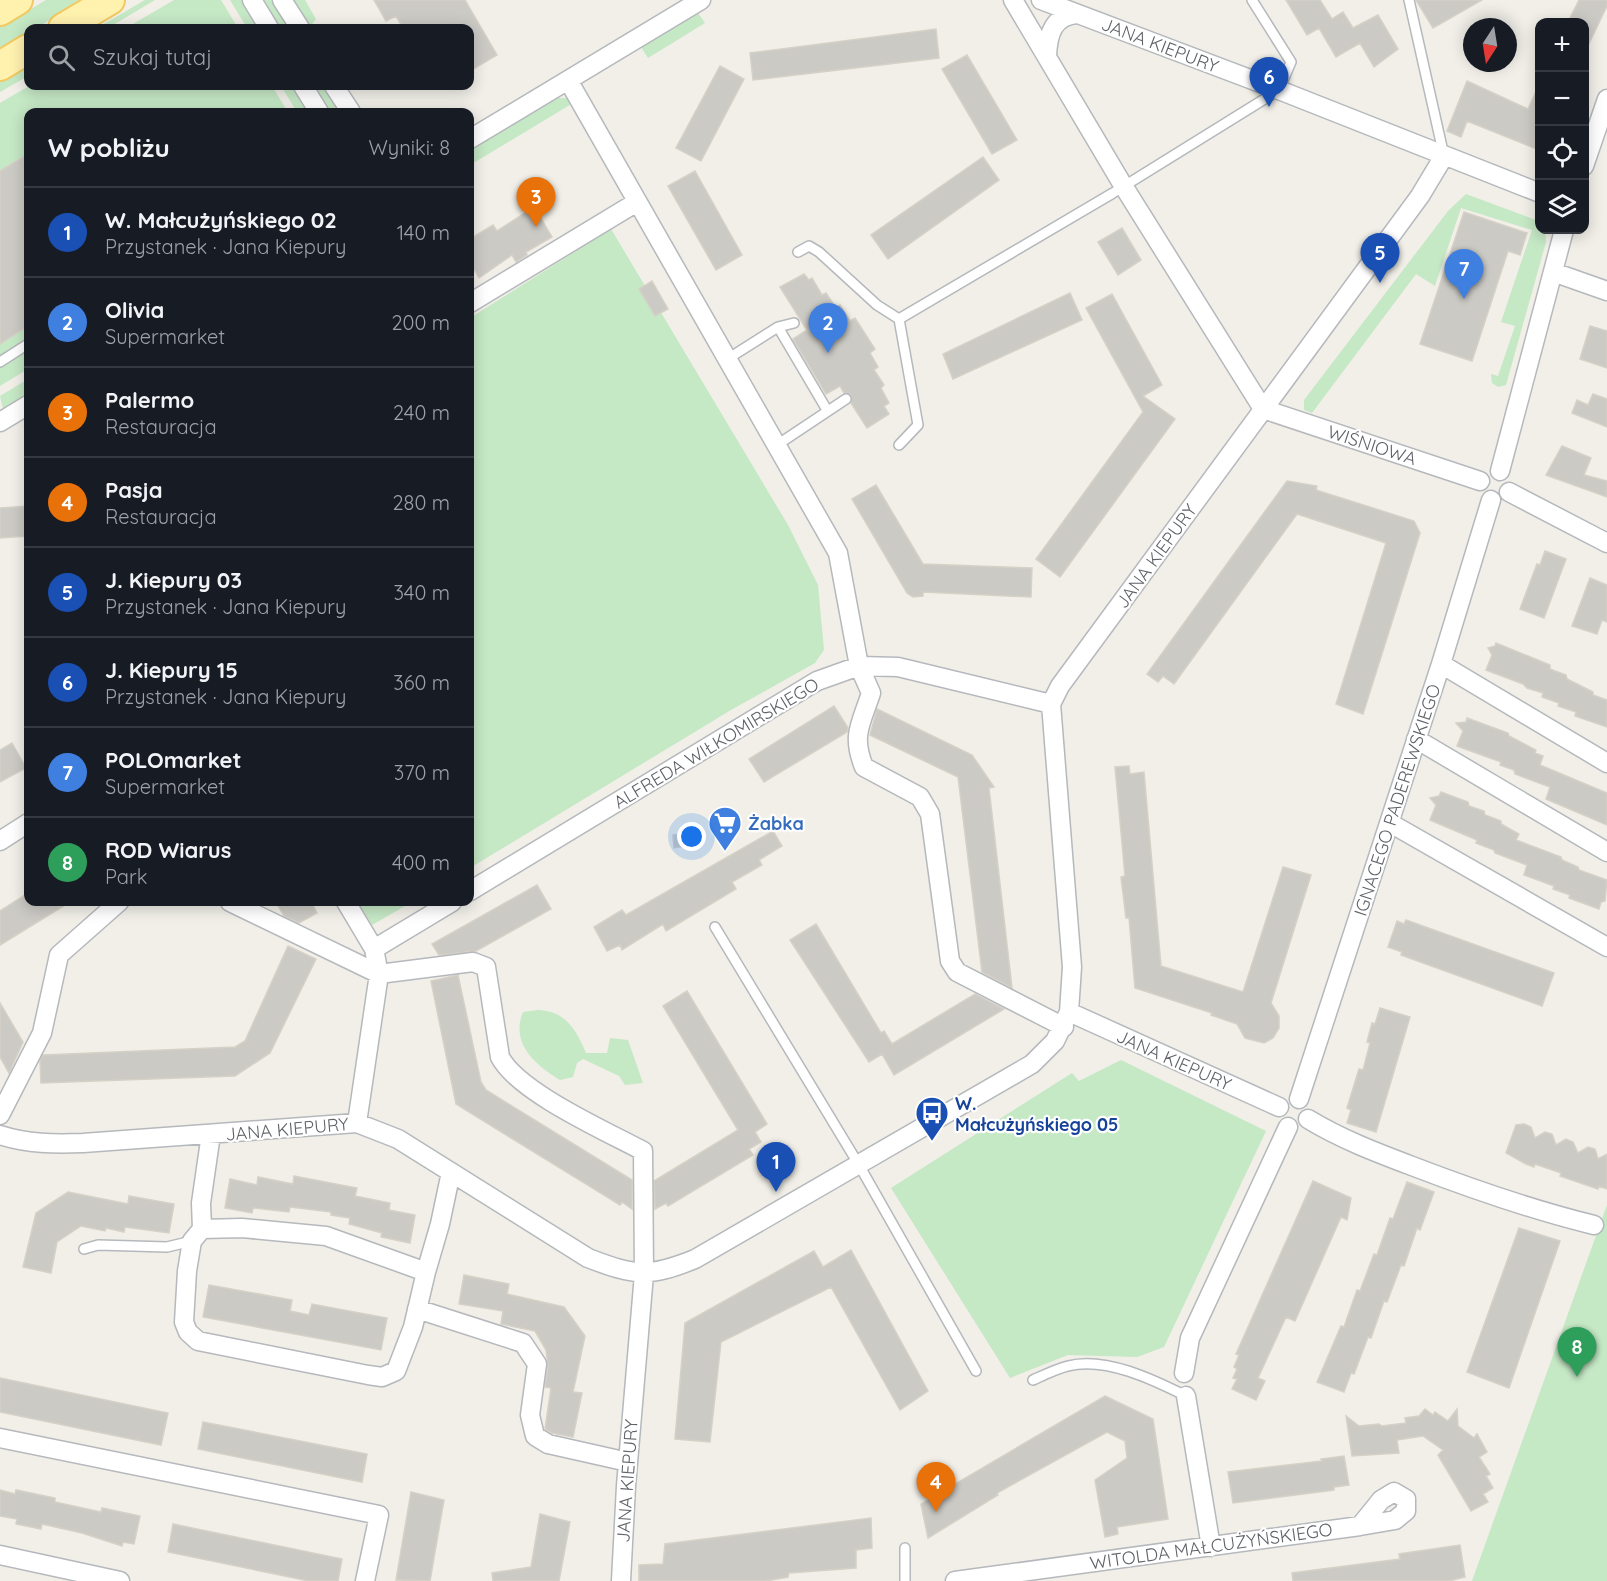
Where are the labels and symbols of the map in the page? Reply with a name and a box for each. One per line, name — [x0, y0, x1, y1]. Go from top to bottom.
street label: JANA KIEPURY — [1098, 12, 1222, 78]
north arrow — [1463, 18, 1517, 72]
pin: 6 — [1250, 57, 1288, 107]
pin: 3 — [516, 178, 556, 227]
pin: 5 — [1360, 234, 1400, 283]
pin: 7 — [1444, 250, 1484, 299]
pin: 2 — [808, 304, 848, 353]
street label: WIŚNIOWA — [1325, 420, 1420, 470]
street label: JANA KIEPURY — [1110, 499, 1202, 613]
street label: ALFREDA WIŁKOMIRSKIEGO — [609, 672, 823, 814]
street label: IGNACEGO PADEREWSKIEGO — [1349, 681, 1445, 919]
supermarket icon: Żabka — [707, 805, 743, 852]
place label: Żabka — [748, 812, 804, 835]
your location — [677, 822, 706, 851]
street label: JANA KIEPURY — [1113, 1024, 1235, 1096]
place label: W. Małcużyńskiego 05 — [955, 1092, 1118, 1136]
bus stop icon: W. Małcużyńskiego 05 — [914, 1095, 950, 1142]
street label: JANA KIEPURY — [224, 1112, 350, 1146]
pin: 1 — [756, 1142, 796, 1192]
pin: 8 — [1558, 1328, 1596, 1377]
street label: JANA KIEPURY — [611, 1419, 643, 1543]
pin: 4 — [916, 1462, 956, 1512]
street label: WITOLDA MAŁCUŻYŃSKIEGO — [1088, 1518, 1334, 1574]

